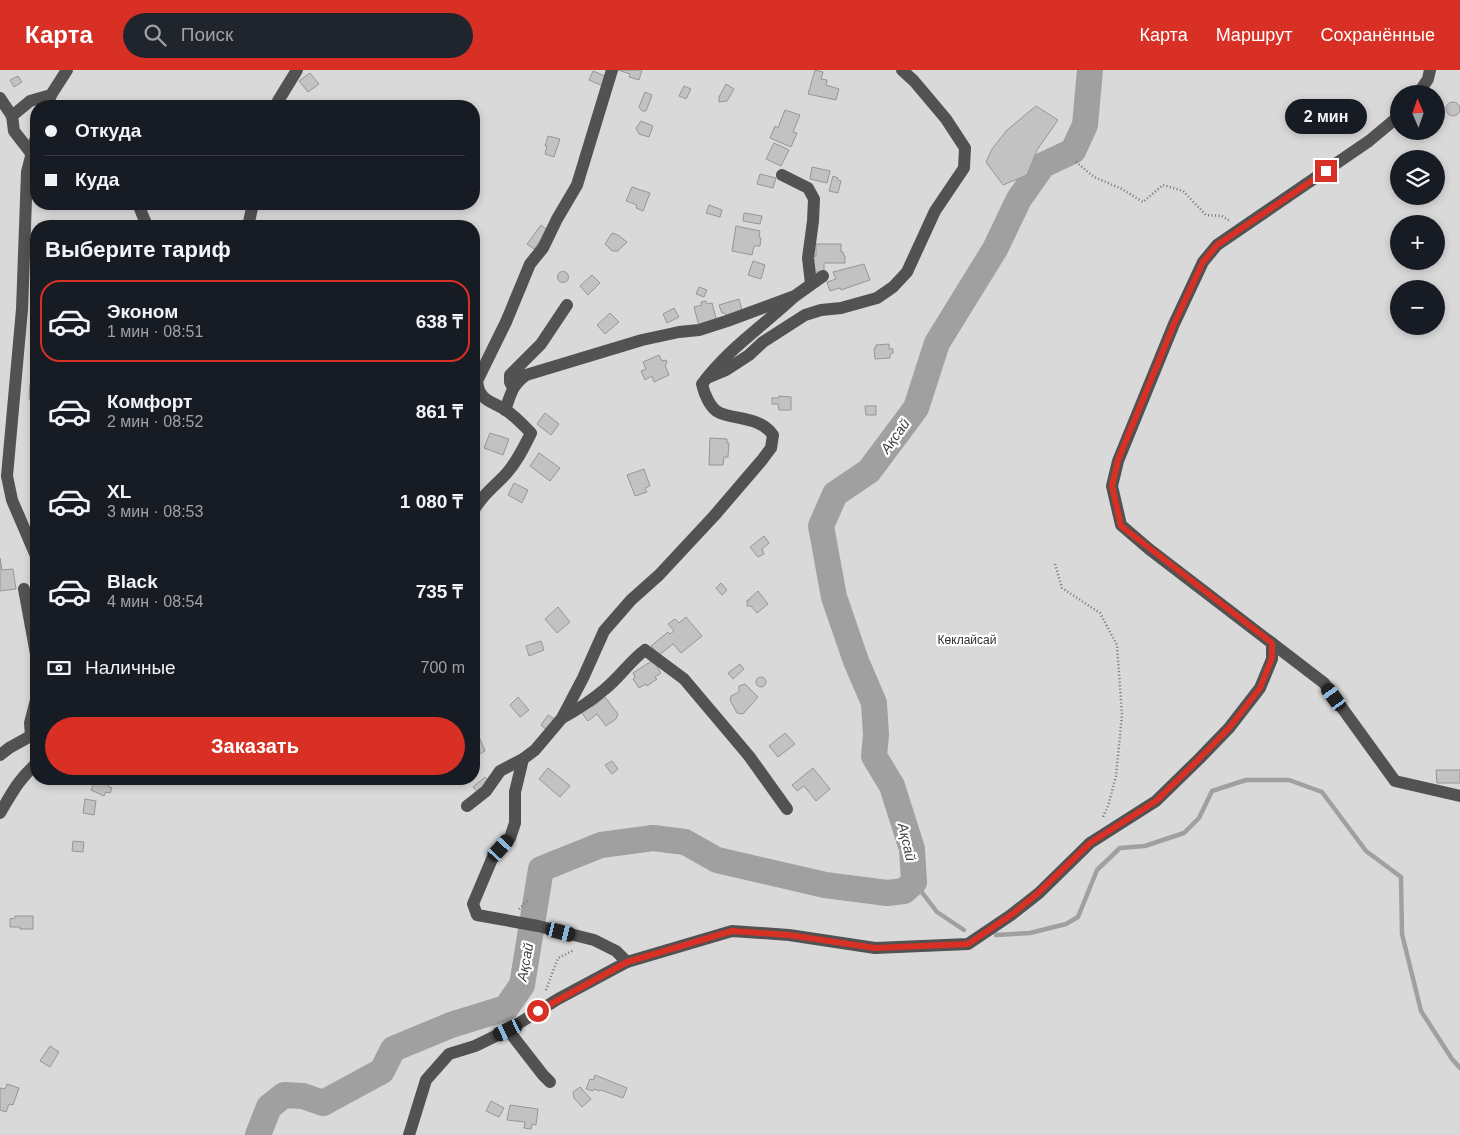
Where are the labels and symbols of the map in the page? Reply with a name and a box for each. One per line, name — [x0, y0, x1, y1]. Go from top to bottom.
north arrow — [1390, 85, 1445, 140]
callout: 2 мин — [1285, 98, 1367, 134]
route end — [1315, 160, 1337, 182]
water label: Ақсай — [877, 416, 913, 457]
park label: Көклайсай — [938, 633, 996, 647]
car — [1319, 680, 1348, 714]
water label: Ақсай — [895, 820, 919, 863]
car — [485, 832, 516, 864]
car — [544, 921, 577, 943]
water label: Ақсай — [513, 941, 537, 983]
route start — [527, 1000, 549, 1022]
car — [491, 1017, 524, 1043]

